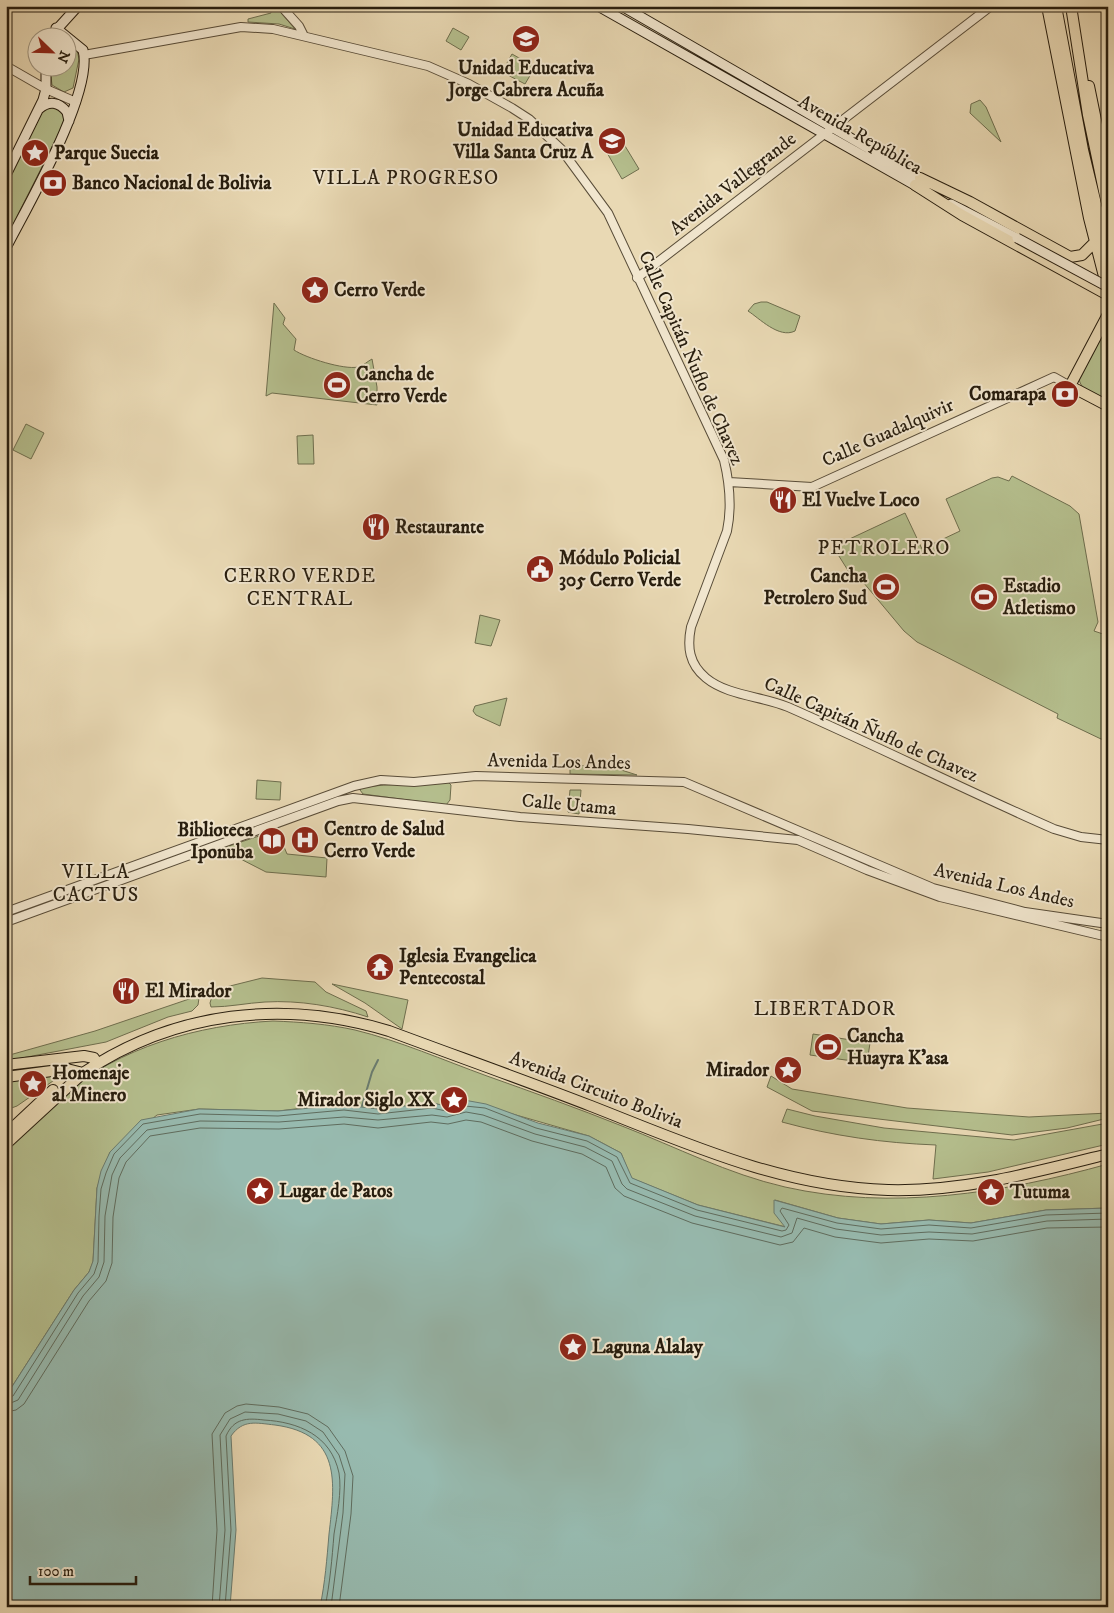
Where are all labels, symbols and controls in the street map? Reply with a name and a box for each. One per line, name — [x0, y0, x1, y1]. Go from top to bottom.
school or university icon: Unidad Educativa Jorge Cabrera Acuña — [511, 24, 541, 54]
north arrow — [28, 28, 78, 78]
text: N — [52, 48, 74, 66]
place label: Unidad Educativa Jorge Cabrera Acuña — [446, 57, 605, 102]
street label: Avenida República — [794, 90, 926, 180]
place label: Unidad Educativa Villa Santa Cruz A — [452, 119, 594, 164]
school or university icon: Unidad Educativa Villa Santa Cruz A — [597, 126, 627, 156]
street label: Avenida Vallegrande — [665, 127, 801, 241]
place icon: Parque Suecia — [20, 138, 50, 168]
place label: Parque Suecia — [54, 142, 160, 166]
district label: VILLA PROGRESO — [312, 166, 499, 191]
bank icon: Banco Nacional de Bolivia — [38, 168, 68, 198]
place label: Banco Nacional de Bolivia — [72, 172, 272, 195]
street label: Calle Capitán Ñuflo de Chavez — [633, 247, 751, 469]
place icon: Cerro Verde — [300, 275, 330, 305]
place label: Cerro Verde — [334, 279, 425, 302]
place label: Cancha de Cerro Verde — [356, 363, 447, 408]
sports icon: Cancha de Cerro Verde — [322, 370, 352, 400]
bank icon: Comarapa — [1050, 379, 1080, 409]
place label: Comarapa — [969, 383, 1047, 406]
street label: Calle Guadalquivir — [819, 394, 958, 473]
restaurant icon: El Vuelve Loco — [768, 485, 798, 515]
place label: El Vuelve Loco — [802, 489, 919, 512]
restaurant icon: Restaurante — [361, 512, 391, 542]
place label: Restaurante — [395, 516, 484, 539]
district label: PETROLERO — [818, 536, 950, 561]
place label: Módulo Policial 305 Cerro Verde — [559, 547, 681, 592]
public building icon: Módulo Policial 305 Cerro Verde — [525, 554, 555, 584]
district label: CERRO VERDE CENTRAL — [224, 564, 376, 612]
place label: Cancha Petrolero Sud — [764, 565, 868, 610]
sports icon: Cancha Petrolero Sud — [871, 572, 901, 602]
place label: Estadio Atletismo — [1002, 575, 1075, 620]
sports icon: Estadio Atletismo — [969, 582, 999, 612]
street label: Calle Capitán Ñuflo de Chavez — [760, 670, 982, 788]
street label: Avenida Los Andes — [487, 749, 631, 775]
street label: Calle Utama — [521, 789, 617, 821]
place label: Centro de Salud Cerro Verde — [324, 818, 445, 863]
place label: Biblioteca Iponuba — [177, 819, 254, 864]
hospital icon: Centro de Salud Cerro Verde — [290, 825, 320, 855]
library icon: Biblioteca Iponuba — [257, 826, 287, 856]
street label: Avenida Los Andes — [932, 859, 1076, 913]
district label: VILLA CACTUS — [53, 860, 139, 908]
place label: Iglesia Evangelica Pentecostal — [399, 945, 537, 990]
temple icon: Iglesia Evangelica Pentecostal — [365, 952, 395, 982]
restaurant icon: El Mirador — [111, 976, 141, 1006]
place label: El Mirador — [145, 980, 232, 1003]
district label: LIBERTADOR — [754, 997, 896, 1022]
place label: Cancha Huayra K'asa — [847, 1025, 949, 1070]
sports icon: Cancha Huayra K'asa — [813, 1032, 843, 1062]
street label: Avenida Circuito Bolivia — [506, 1046, 686, 1134]
place icon: Mirador — [773, 1055, 803, 1085]
place label: Mirador — [706, 1059, 770, 1082]
place label: Homenaje al Minero — [52, 1062, 130, 1107]
place icon: Homenaje al Minero — [18, 1069, 48, 1099]
place icon: Mirador Siglo XX — [439, 1085, 469, 1115]
place label: Mirador Siglo XX — [297, 1089, 435, 1112]
place icon: Lugar de Patos — [245, 1176, 275, 1206]
place icon: Tutuma — [976, 1177, 1006, 1207]
place label: Lugar de Patos — [279, 1180, 393, 1203]
place label: Tutuma — [1009, 1181, 1071, 1204]
place icon: Laguna Alalay — [558, 1332, 588, 1362]
place label: Laguna Alalay — [592, 1336, 704, 1359]
scale bar — [30, 1553, 136, 1585]
text: 100 m — [38, 1562, 74, 1581]

